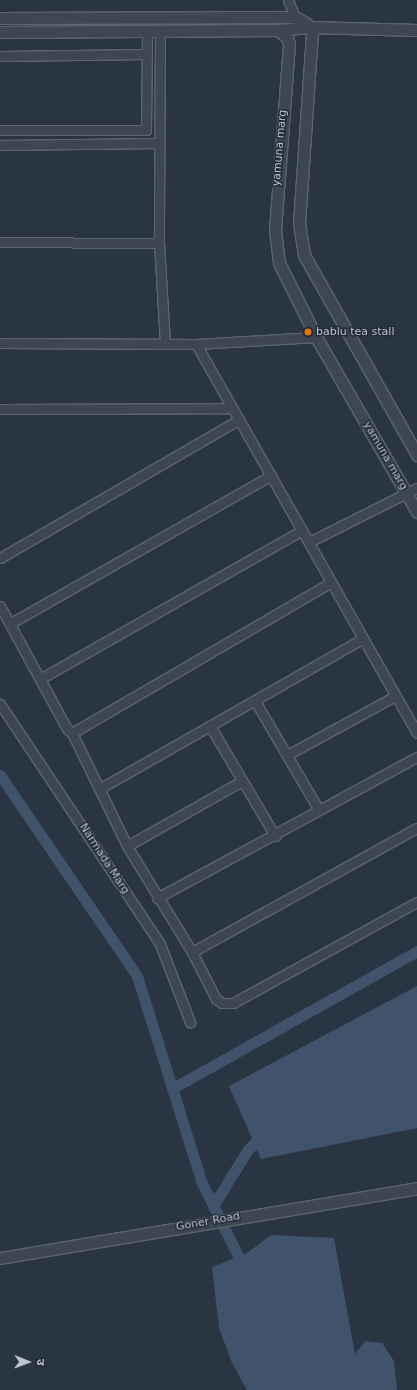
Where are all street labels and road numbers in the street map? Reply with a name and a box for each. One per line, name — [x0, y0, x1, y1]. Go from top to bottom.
street label: yamuna marg — [270, 109, 290, 187]
street label: yamuna marg — [360, 419, 410, 493]
street label: Narmada Marg — [76, 821, 132, 897]
street label: Goner Road — [175, 1210, 241, 1234]

